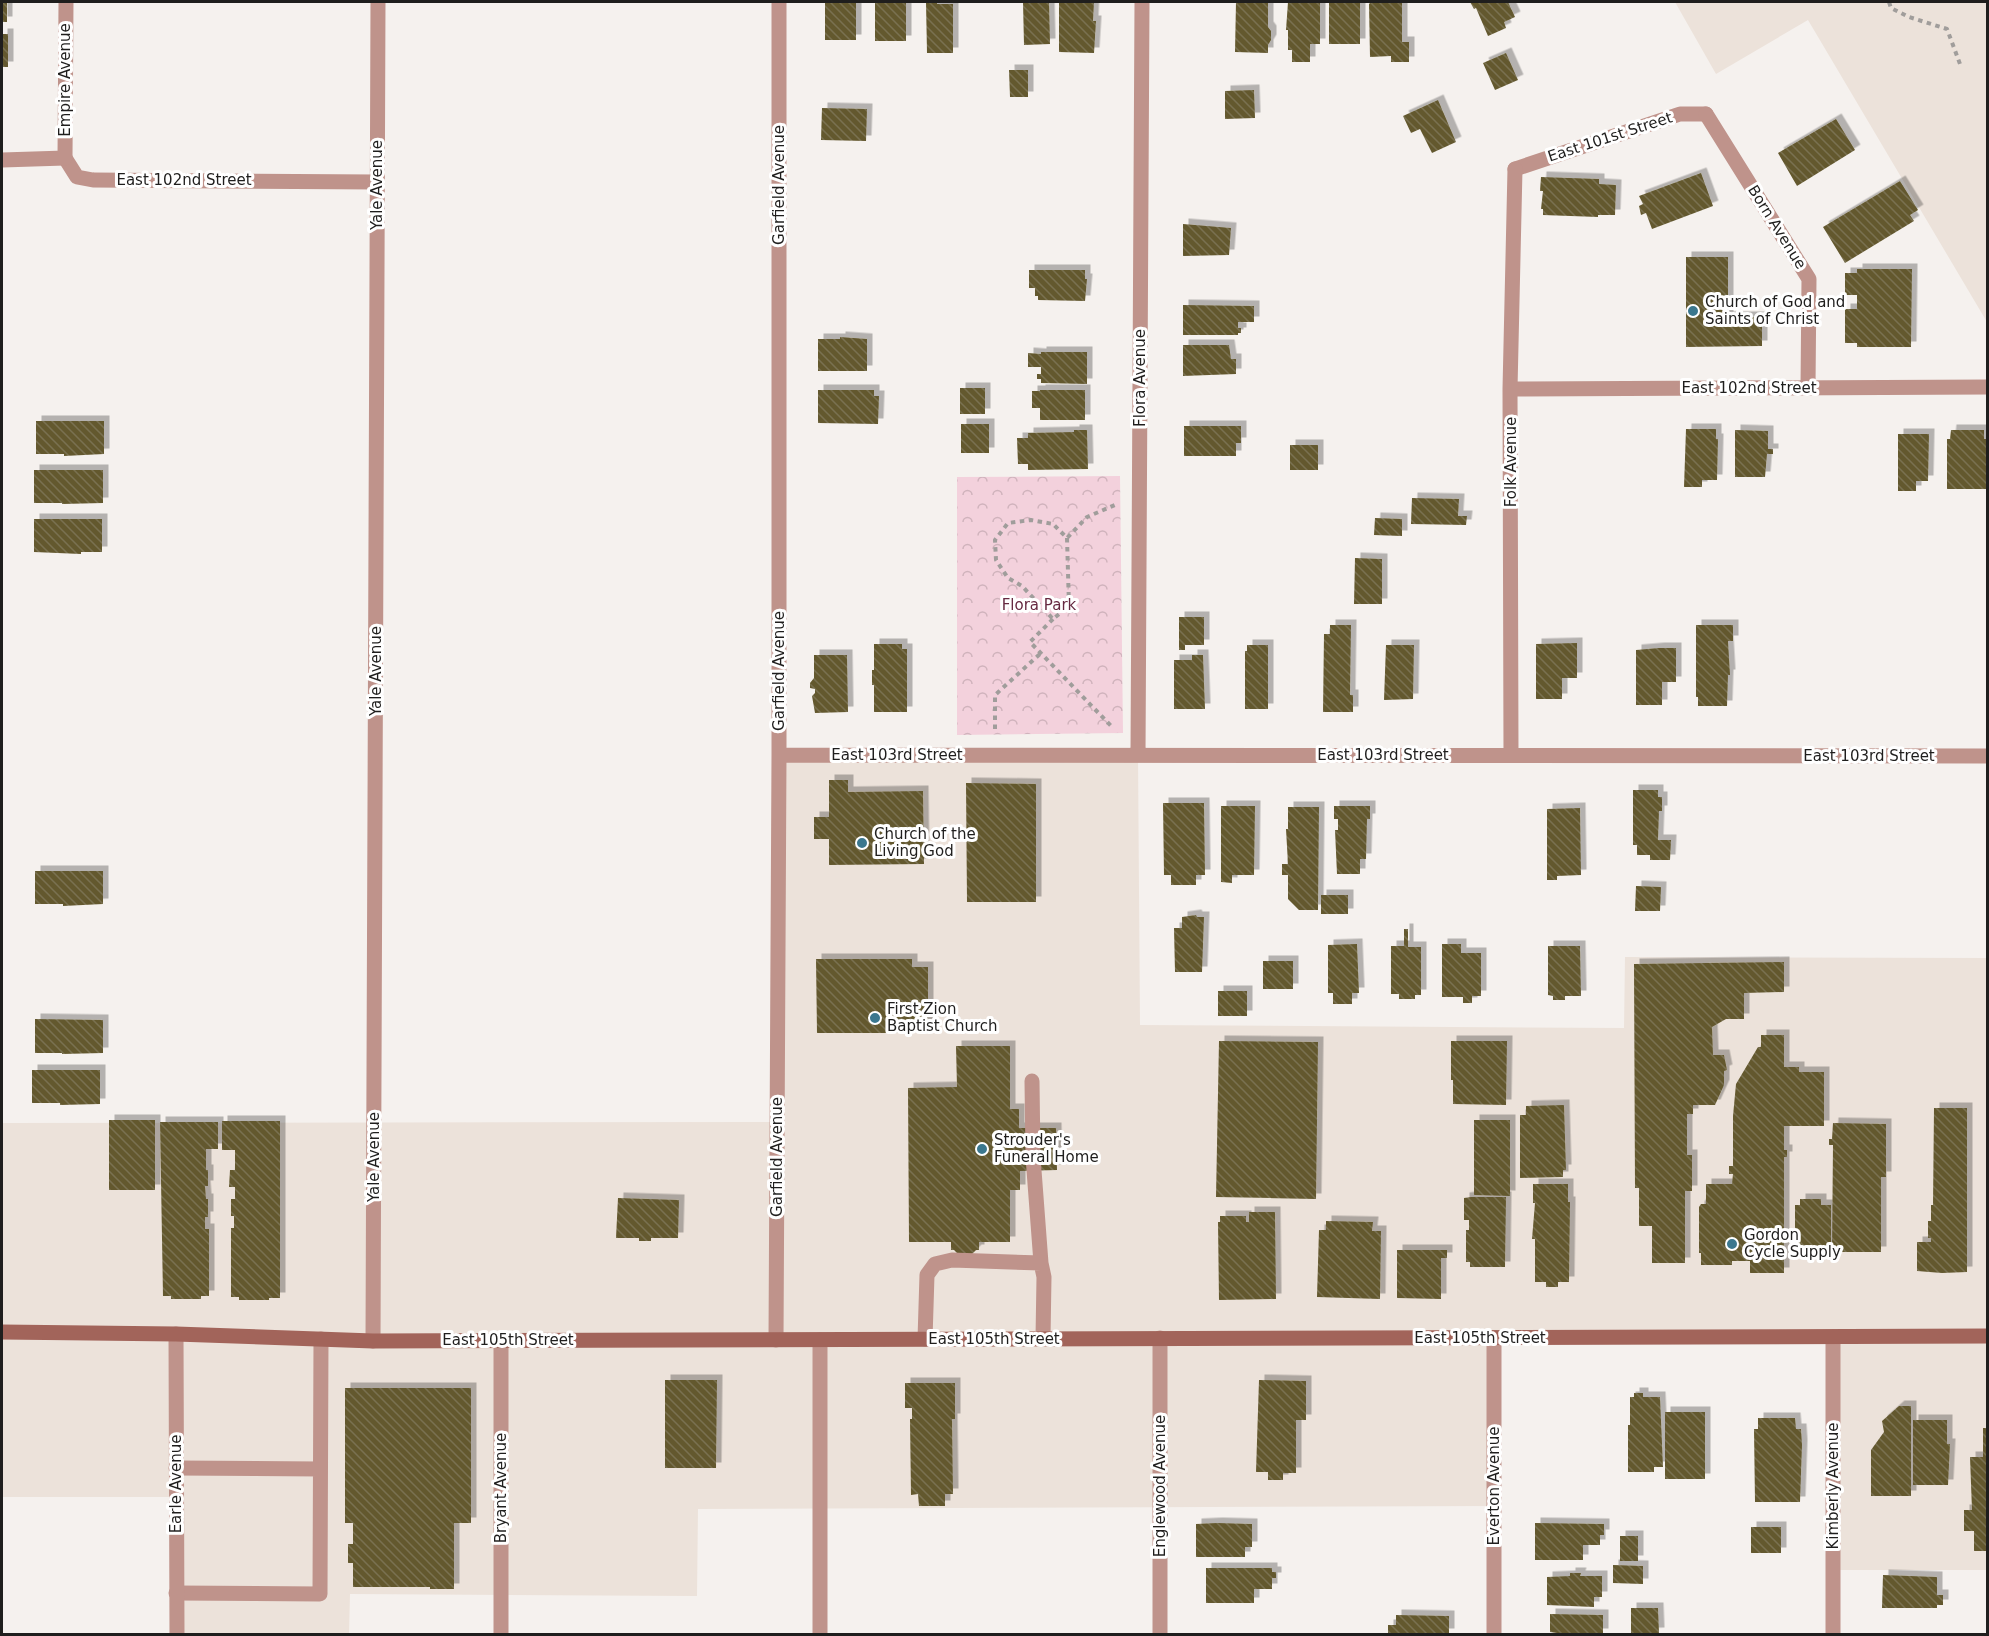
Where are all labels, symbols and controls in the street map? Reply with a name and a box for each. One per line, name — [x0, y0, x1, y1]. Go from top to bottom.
street label: Empire Avenue — [56, 23, 74, 137]
street label: East 101st Street — [1545, 108, 1675, 166]
street label: Garfield Avenue — [770, 125, 788, 245]
street label: Yale Avenue — [368, 140, 386, 231]
street label: East 102nd Street — [116, 171, 252, 189]
street label: Born Avenue — [1744, 182, 1810, 272]
place label: Church of God and Saints of Christ — [1705, 293, 1845, 328]
marker: Church of God and Saints of Christ — [1686, 304, 1700, 318]
street label: Flora Avenue — [1131, 329, 1149, 427]
street label: East 102nd Street — [1681, 379, 1817, 397]
street label: Folk Avenue — [1502, 417, 1520, 507]
park label: Flora Park — [1002, 596, 1077, 614]
street label: Garfield Avenue — [770, 611, 788, 731]
street label: Yale Avenue — [367, 626, 385, 717]
street label: East 103rd Street — [831, 746, 963, 764]
street label: East 103rd Street — [1317, 746, 1449, 764]
street label: East 103rd Street — [1803, 747, 1935, 765]
place label: Church of the Living God — [874, 825, 976, 860]
marker: Church of the Living God — [855, 836, 869, 850]
place label: First Zion Baptist Church — [887, 1000, 998, 1035]
marker: First Zion Baptist Church — [868, 1011, 882, 1025]
street label: Garfield Avenue — [768, 1097, 786, 1217]
street label: Yale Avenue — [365, 1112, 383, 1203]
place label: Strouder's Funeral Home — [994, 1131, 1099, 1166]
marker: Strouder's Funeral Home — [975, 1142, 989, 1156]
place label: Gordon Cycle Supply — [1744, 1226, 1841, 1261]
marker: Gordon Cycle Supply — [1725, 1237, 1739, 1251]
street label: East 105th Street — [1414, 1329, 1546, 1347]
street label: East 105th Street — [928, 1330, 1060, 1348]
street label: East 105th Street — [442, 1331, 574, 1349]
street label: Englewood Avenue — [1151, 1415, 1169, 1557]
street label: Kimberly Avenue — [1824, 1422, 1842, 1550]
street label: Everton Avenue — [1485, 1427, 1503, 1545]
street label: Bryant Avenue — [492, 1433, 510, 1543]
street label: Earle Avenue — [167, 1435, 185, 1533]

